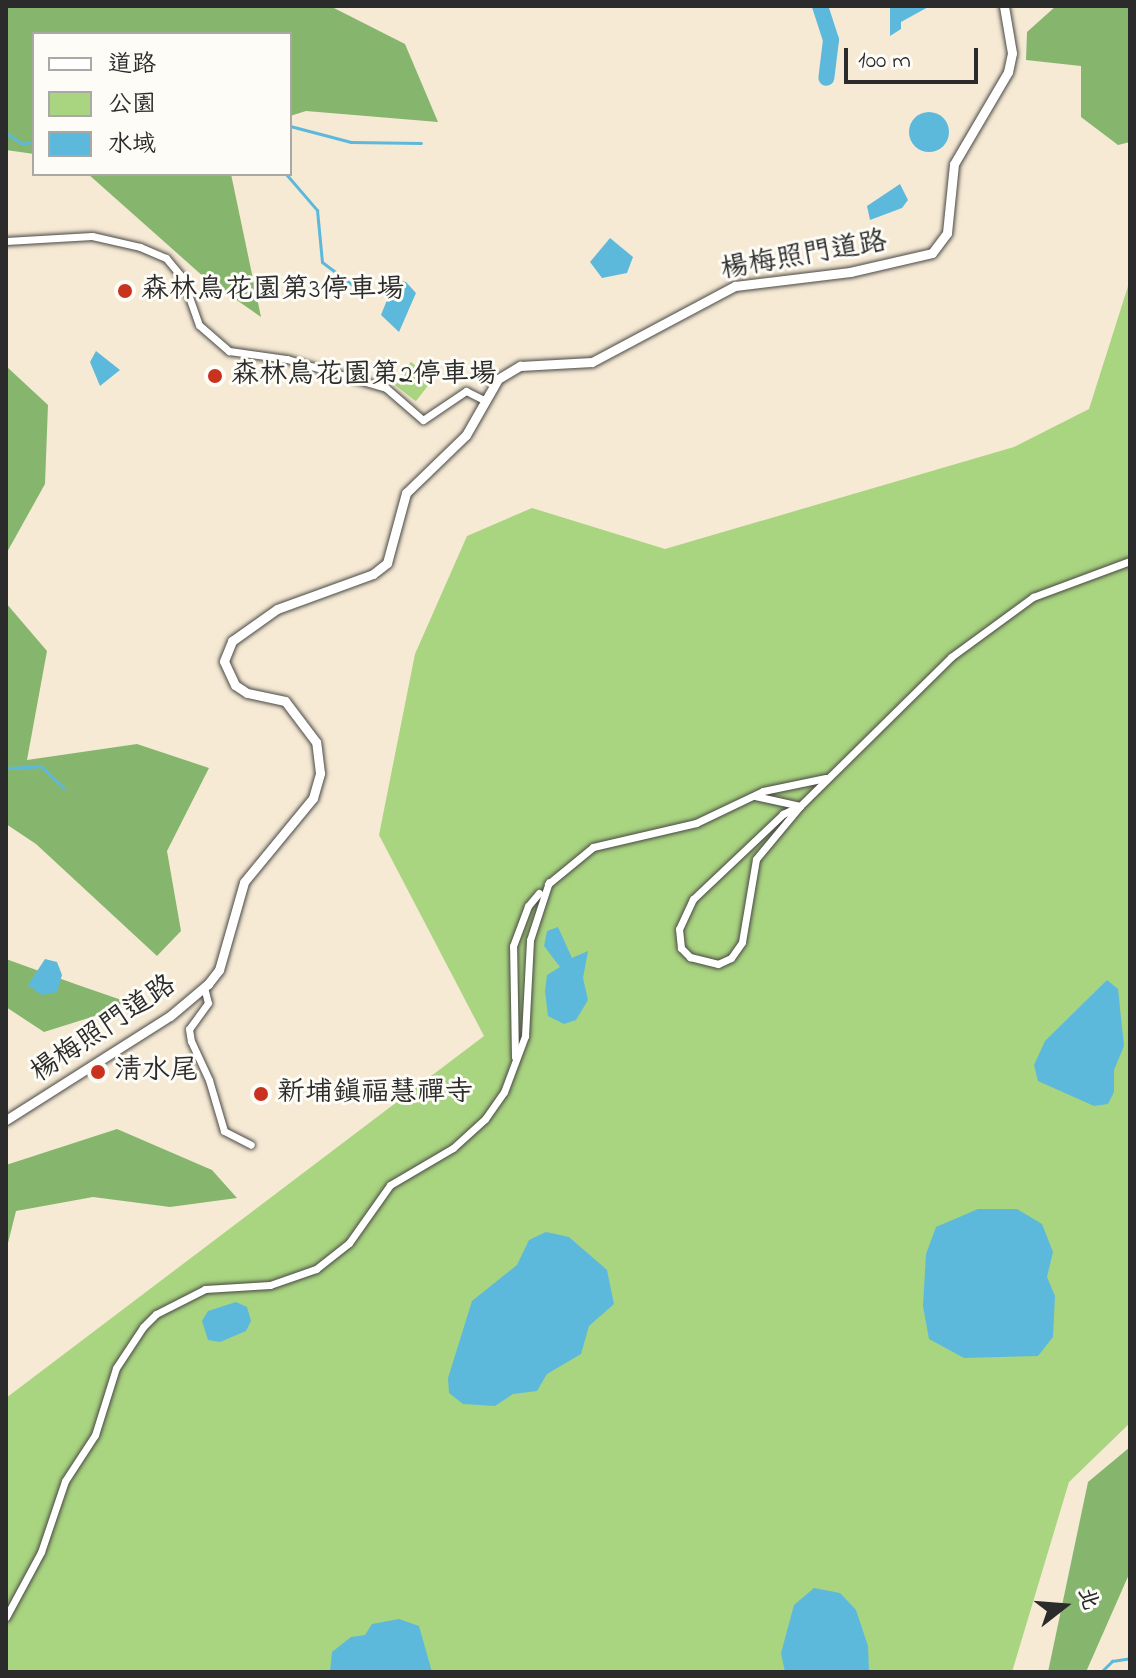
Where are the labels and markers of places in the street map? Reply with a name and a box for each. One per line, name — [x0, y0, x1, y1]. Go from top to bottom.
place label: 森林鳥花園第3停車場 — [141, 274, 405, 308]
marker: 森林鳥花園第3停車場 — [116, 282, 134, 300]
place label: 森林鳥花園第2停車場 — [231, 359, 497, 393]
marker: 森林鳥花園第2停車場 — [206, 367, 224, 385]
place label: 清水尾 — [114, 1055, 198, 1089]
marker: 清水尾 — [89, 1063, 107, 1081]
place label: 新埔鎮福慧禪寺 — [277, 1077, 473, 1111]
marker: 新埔鎮福慧禪寺 — [252, 1085, 270, 1103]

